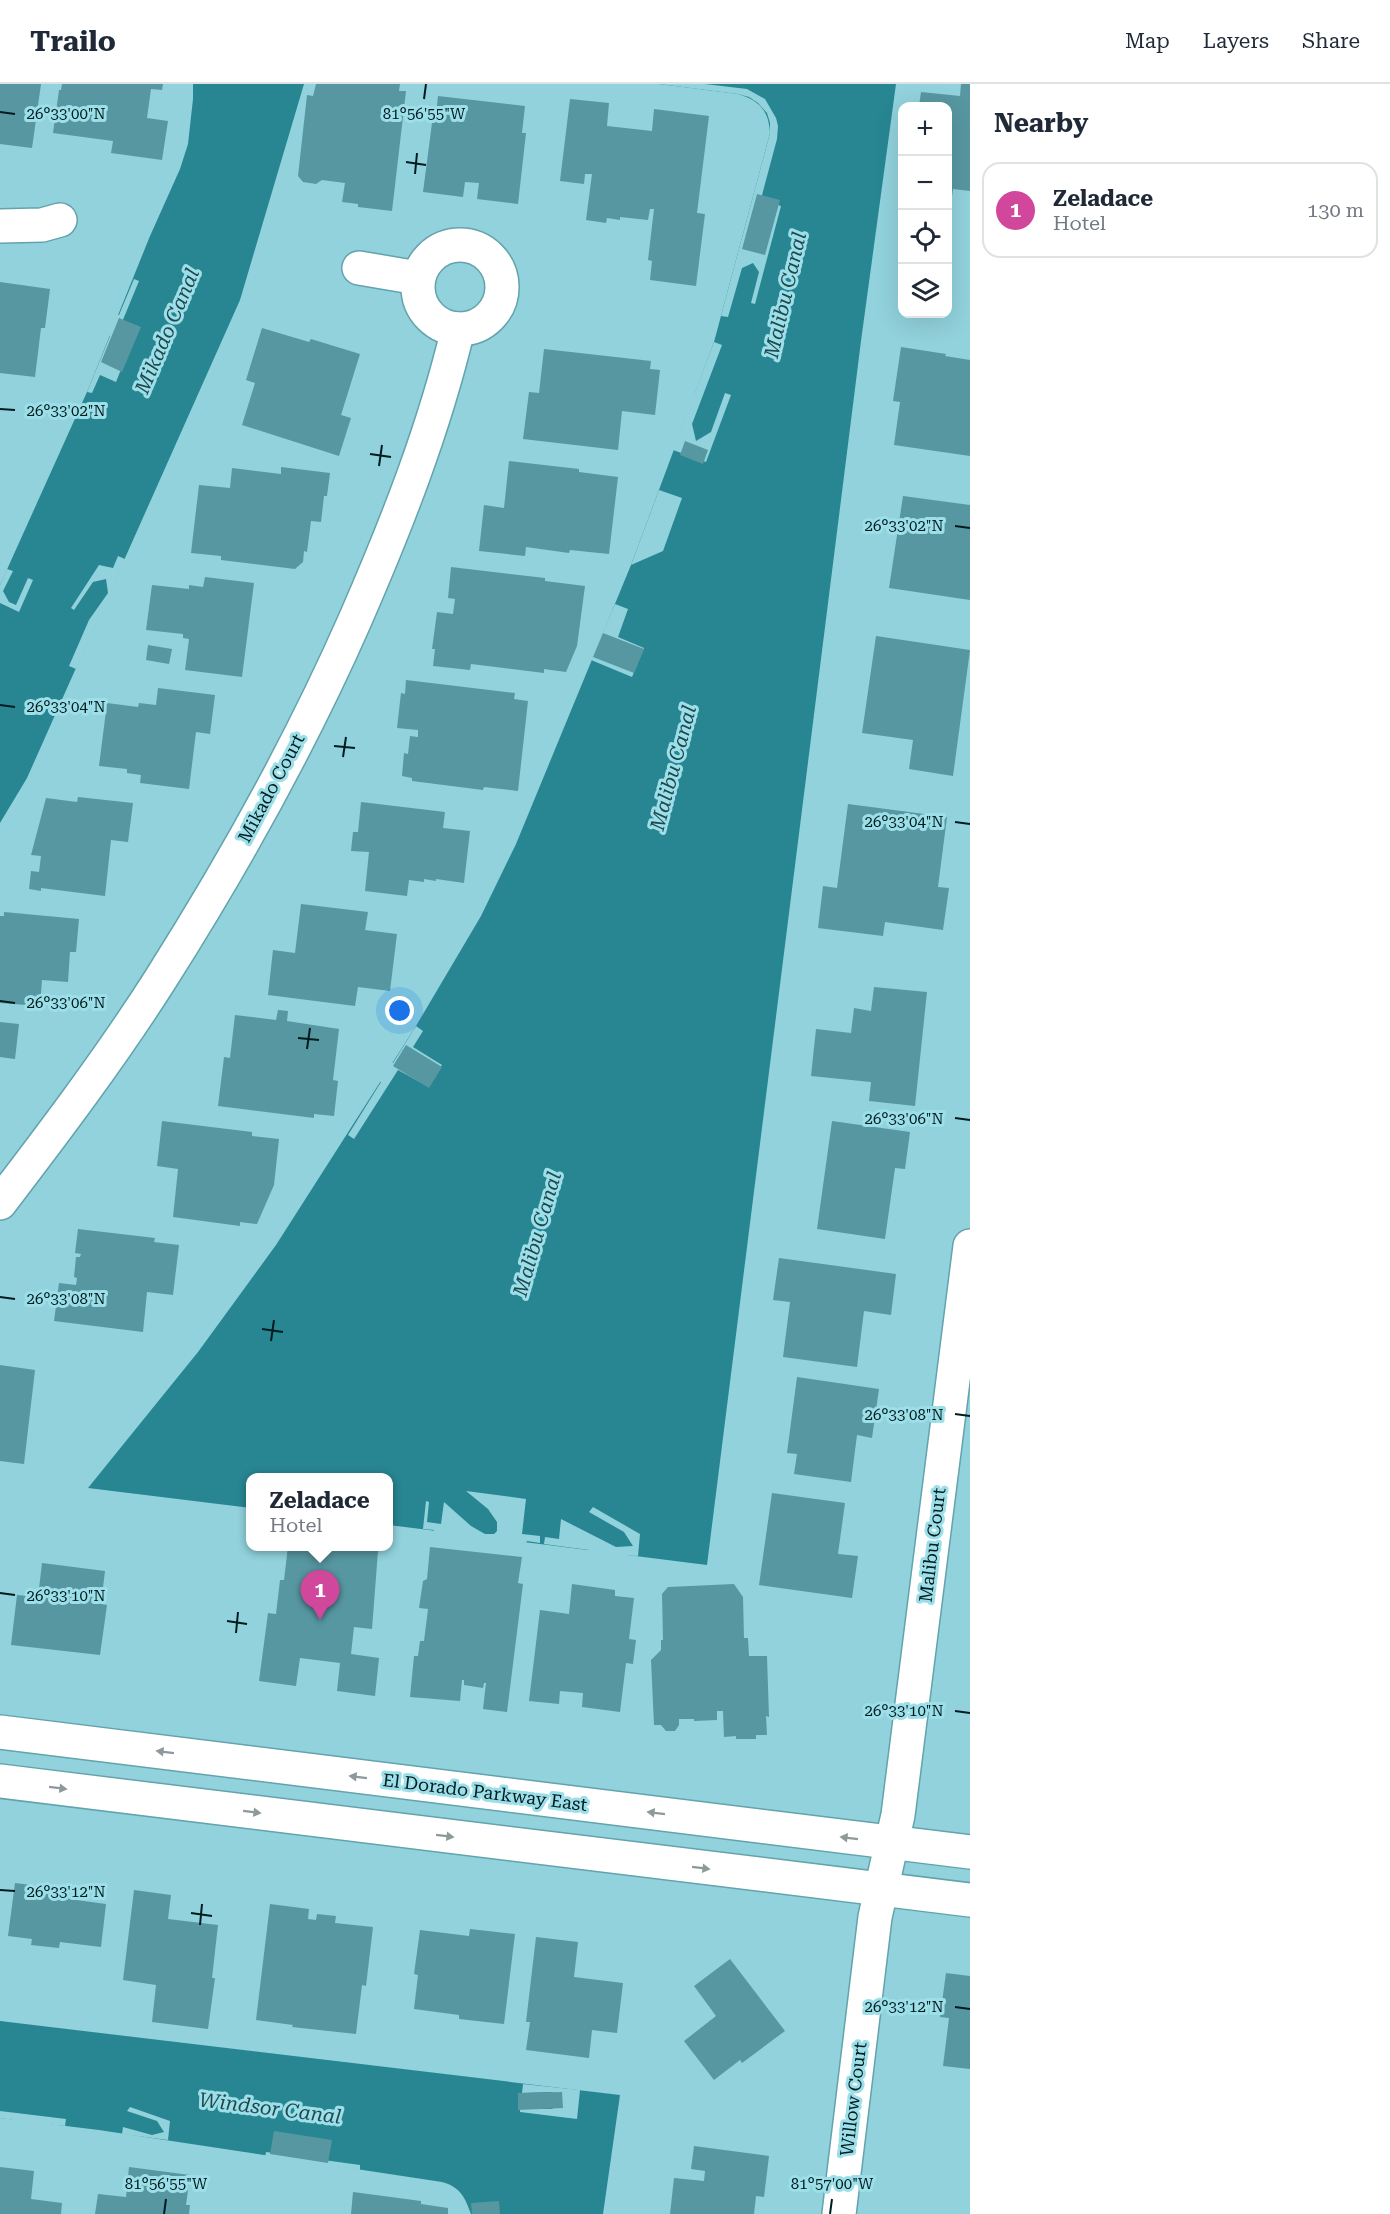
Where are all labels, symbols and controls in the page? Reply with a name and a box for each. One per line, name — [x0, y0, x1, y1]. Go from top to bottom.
text: Trailo — [30, 25, 116, 58]
text: Map — [1125, 29, 1170, 53]
text: Layers — [1203, 29, 1269, 53]
text: Share — [1302, 29, 1360, 53]
map controls — [898, 102, 952, 318]
button: + — [898, 102, 952, 156]
text: 26°33'00"N — [26, 105, 106, 123]
text: 81°56'55"W — [383, 105, 466, 123]
text: Nearby — [994, 108, 1088, 138]
button: − — [898, 156, 952, 210]
text: Zeladace — [1053, 186, 1153, 211]
text: 1 — [1010, 198, 1021, 222]
text: 130 m — [1307, 198, 1364, 222]
button: locate — [898, 210, 952, 264]
text: Hotel — [1053, 211, 1106, 235]
water label: Malibu Canal — [759, 230, 811, 361]
button: layers — [898, 264, 952, 318]
water label: Mikado Canal — [129, 265, 204, 398]
text: 26°33'02"N — [26, 402, 106, 420]
text: 26°33'02"N — [864, 517, 944, 535]
text: 26°33'04"N — [26, 698, 106, 716]
water label: Malibu Canal — [645, 703, 701, 834]
street label: Mikado Court — [234, 730, 309, 846]
text: 26°33'04"N — [864, 813, 944, 831]
text: 26°33'06"N — [26, 994, 106, 1012]
your location — [385, 996, 414, 1025]
text: 26°33'06"N — [864, 1110, 944, 1128]
water label: Malibu Canal — [507, 1169, 566, 1300]
text: 26°33'08"N — [26, 1290, 106, 1308]
text: 26°33'08"N — [864, 1406, 944, 1424]
popup — [246, 1473, 393, 1551]
street label: Malibu Court — [915, 1486, 949, 1603]
text: Zeladace — [269, 1488, 370, 1513]
text: Hotel — [269, 1513, 322, 1537]
pin: 1 — [300, 1570, 340, 1620]
text: 26°33'10"N — [26, 1587, 106, 1605]
text: 26°33'10"N — [864, 1702, 944, 1720]
one-way arrow — [155, 1748, 174, 1757]
street label: El Dorado Parkway East — [382, 1769, 589, 1815]
one-way arrow — [349, 1772, 368, 1781]
one-way arrow — [49, 1784, 68, 1793]
one-way arrow — [242, 1807, 261, 1817]
one-way arrow — [646, 1809, 665, 1818]
one-way arrow — [436, 1831, 455, 1841]
one-way arrow — [840, 1833, 859, 1842]
one-way arrow — [692, 1863, 711, 1872]
text: 26°33'12"N — [26, 1883, 106, 1901]
text: 26°33'12"N — [864, 1998, 944, 2016]
street label: Willow Court — [836, 2040, 870, 2157]
water label: Windsor Canal — [198, 2087, 342, 2129]
text: 81°56'55"W — [125, 2175, 208, 2193]
text: 81°57'00"W — [791, 2175, 874, 2193]

